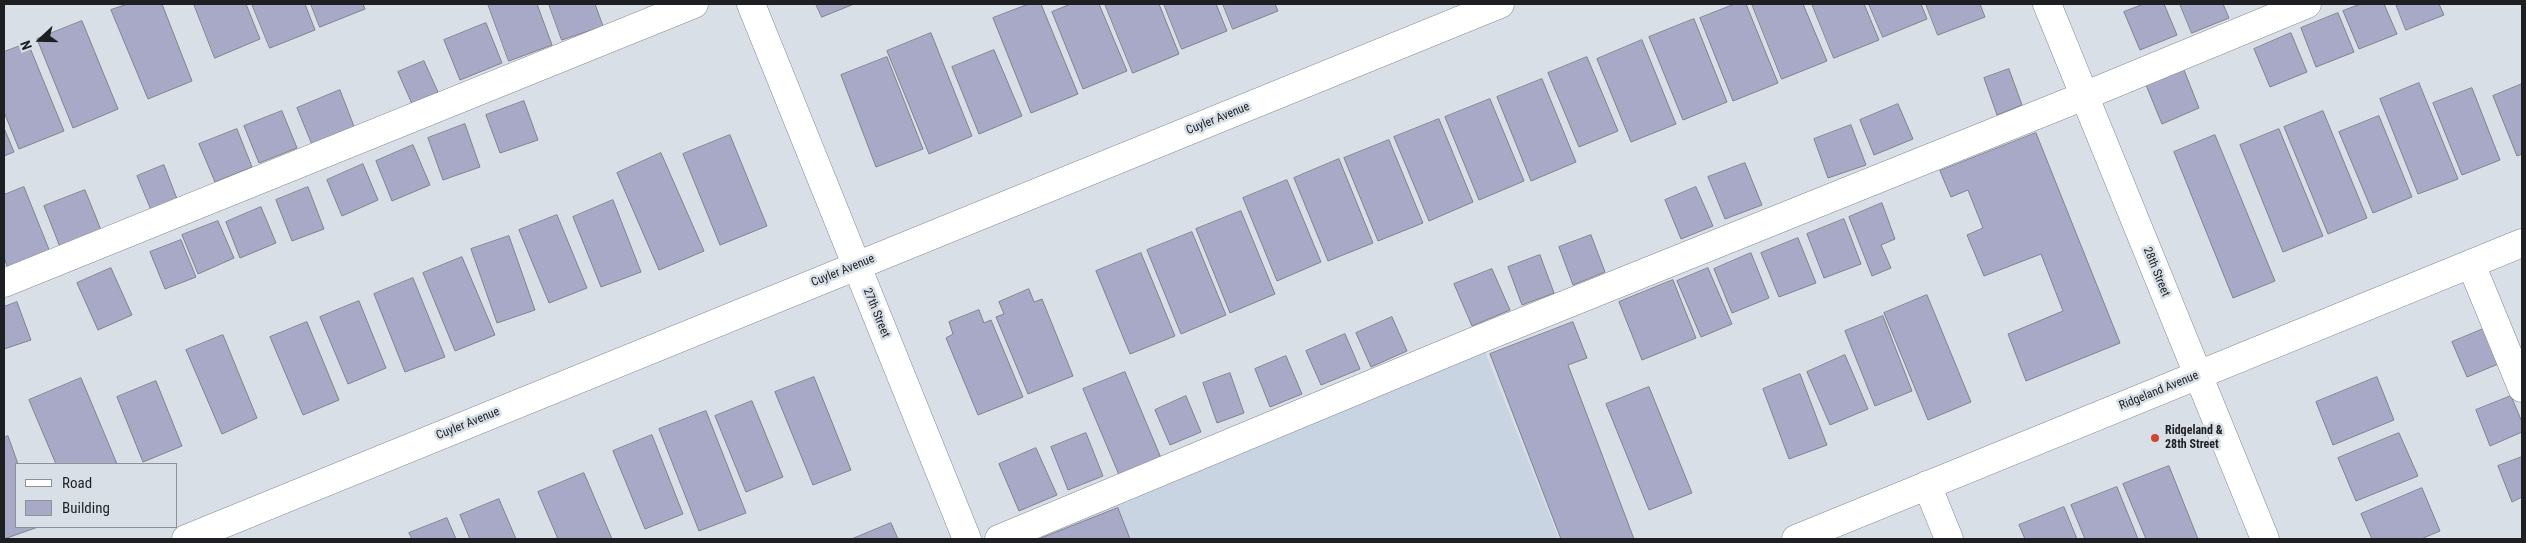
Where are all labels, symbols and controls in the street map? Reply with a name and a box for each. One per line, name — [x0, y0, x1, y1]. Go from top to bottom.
north arrow — [15, 15, 65, 65]
text: N — [17, 39, 35, 52]
street label: Cuyler Avenue — [1184, 100, 1252, 138]
street label: 28th Street — [2140, 245, 2172, 299]
street label: Cuyler Avenue — [809, 252, 877, 290]
street label: 27th Street — [860, 286, 892, 340]
street label: Ridgeland Avenue — [2117, 369, 2201, 413]
street label: Cuyler Avenue — [434, 405, 502, 443]
place label: Ridgeland & 28th Street — [2165, 424, 2223, 452]
marker: Ridgeland & 28th Street — [2149, 432, 2161, 444]
legend — [15, 463, 178, 528]
text: Road — [62, 474, 92, 492]
text: Building — [62, 499, 110, 517]

